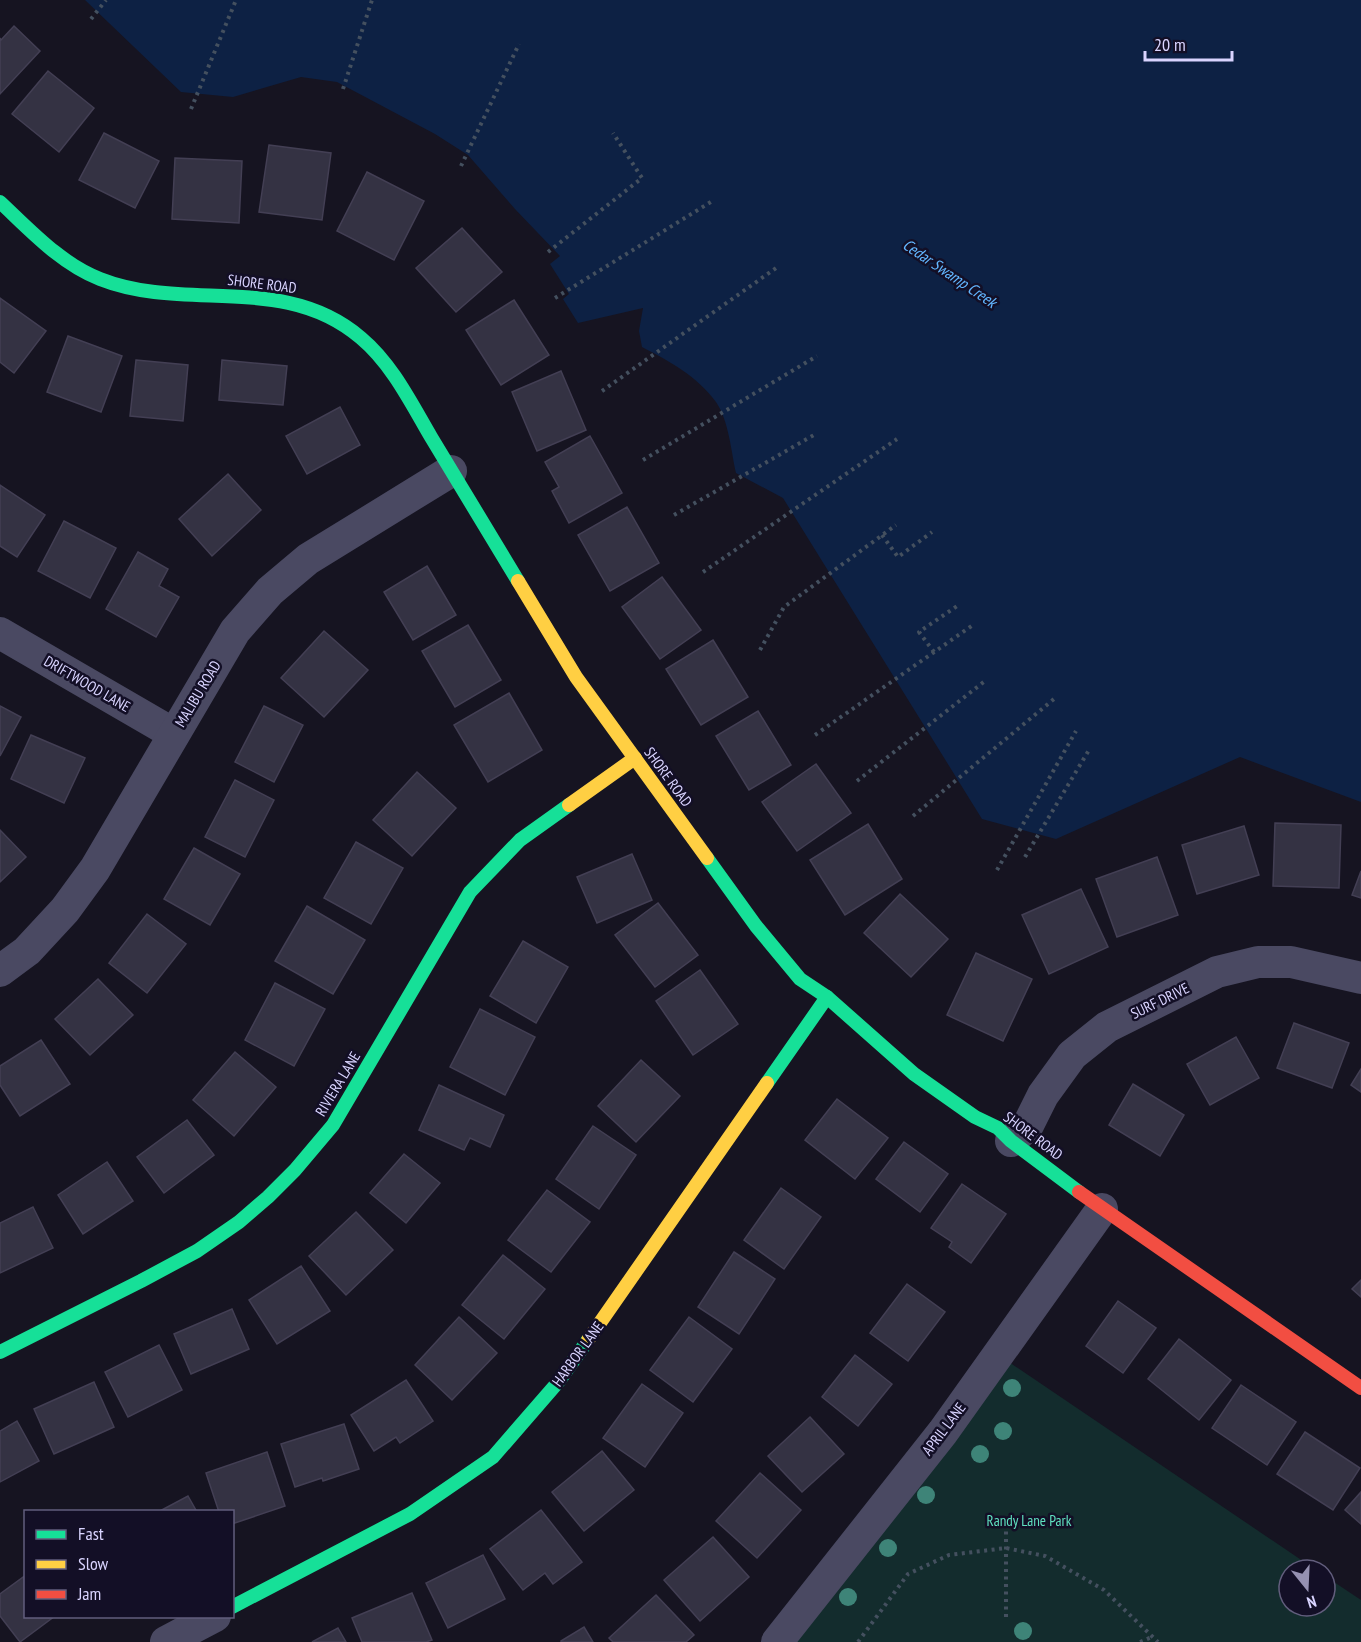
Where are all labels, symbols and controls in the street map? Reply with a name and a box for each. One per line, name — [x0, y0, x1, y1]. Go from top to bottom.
scale bar — [1145, 24, 1232, 62]
text: 20 m — [1154, 33, 1186, 56]
water label: Cedar Swamp Creek — [899, 234, 1002, 313]
street label: SHORE ROAD — [227, 270, 298, 297]
street label: DRIFTWOOD LANE — [41, 651, 134, 716]
street label: MALIBU ROAD — [170, 657, 225, 730]
street label: SHORE ROAD — [640, 743, 696, 810]
street label: SURF DRIVE — [1127, 978, 1192, 1023]
street label: RIVIERA LANE — [311, 1048, 364, 1120]
street label: SHORE ROAD — [1000, 1107, 1067, 1164]
street label: HARBOR LANE — [548, 1317, 608, 1390]
street label: APRIL LANE — [918, 1398, 970, 1459]
legend — [24, 1510, 234, 1618]
park label: Randy Lane Park — [987, 1511, 1072, 1530]
text: Fast — [78, 1522, 104, 1545]
text: Slow — [78, 1552, 109, 1575]
north arrow — [1277, 1558, 1337, 1618]
text: Jam — [77, 1582, 101, 1605]
text: N — [1304, 1591, 1319, 1613]

